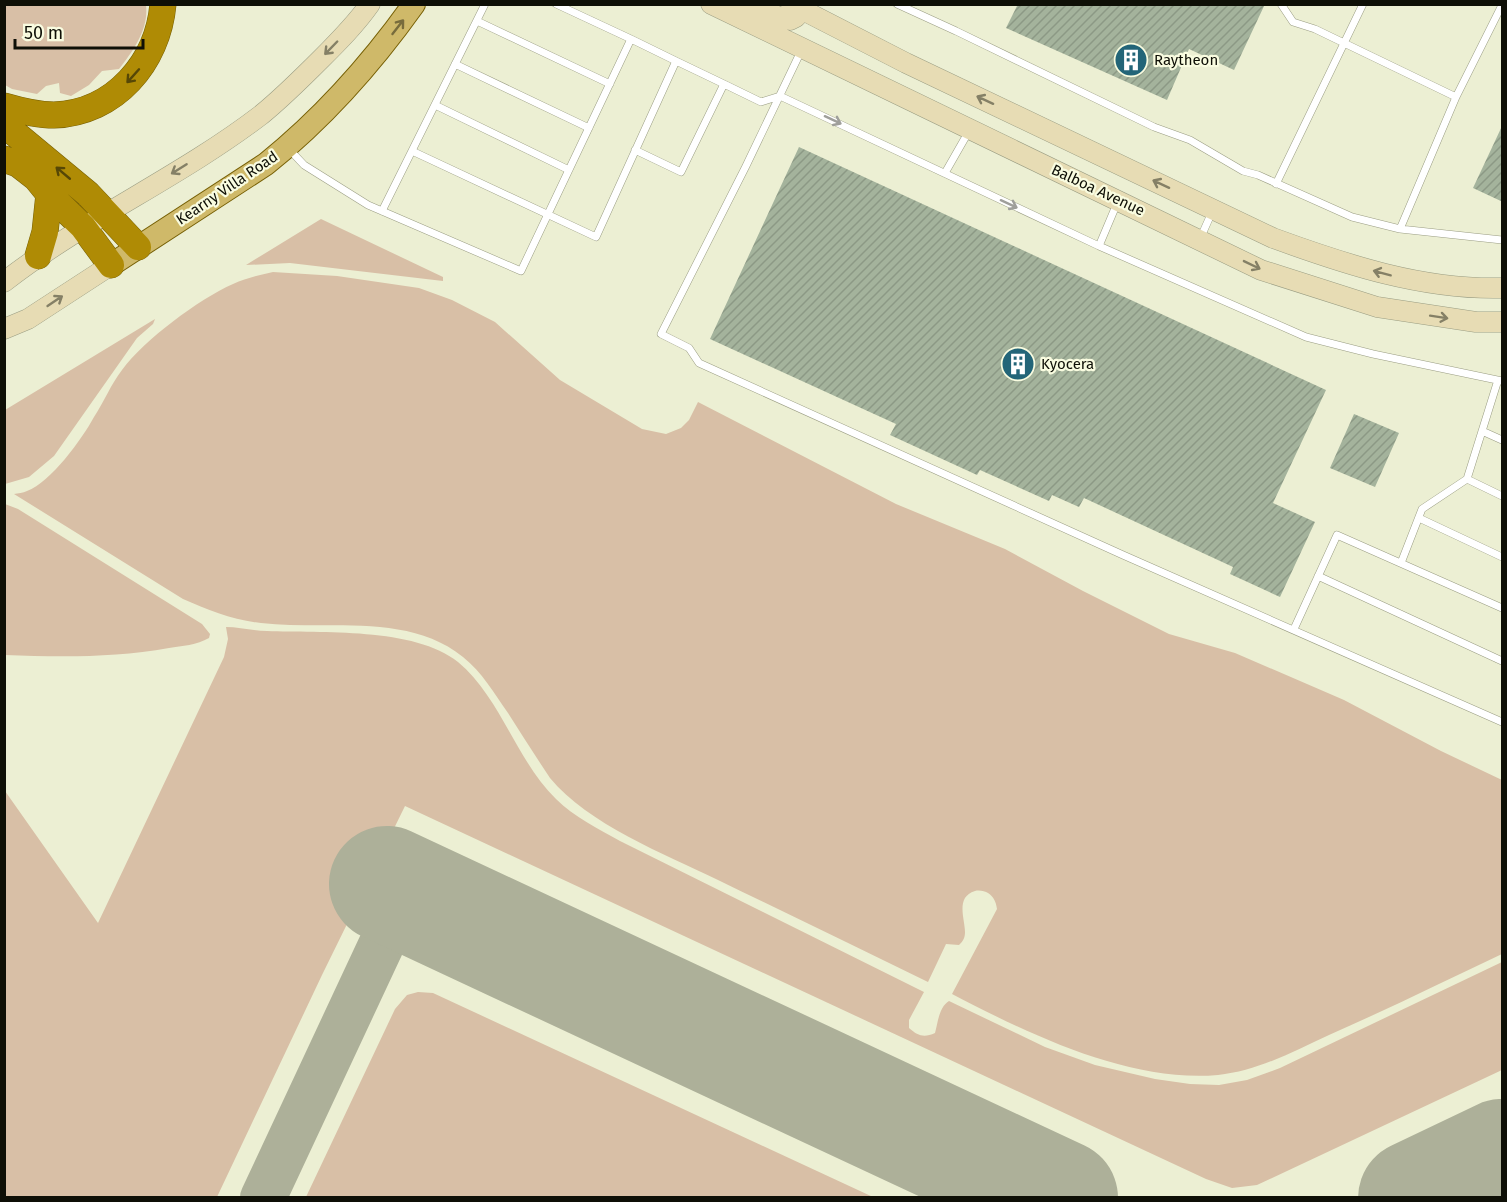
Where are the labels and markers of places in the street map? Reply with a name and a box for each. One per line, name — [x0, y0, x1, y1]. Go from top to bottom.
building icon: Raytheon — [1113, 42, 1149, 78]
place label: Raytheon — [1154, 51, 1218, 69]
building icon: Kyocera — [1000, 346, 1036, 382]
place label: Kyocera — [1041, 355, 1094, 373]

